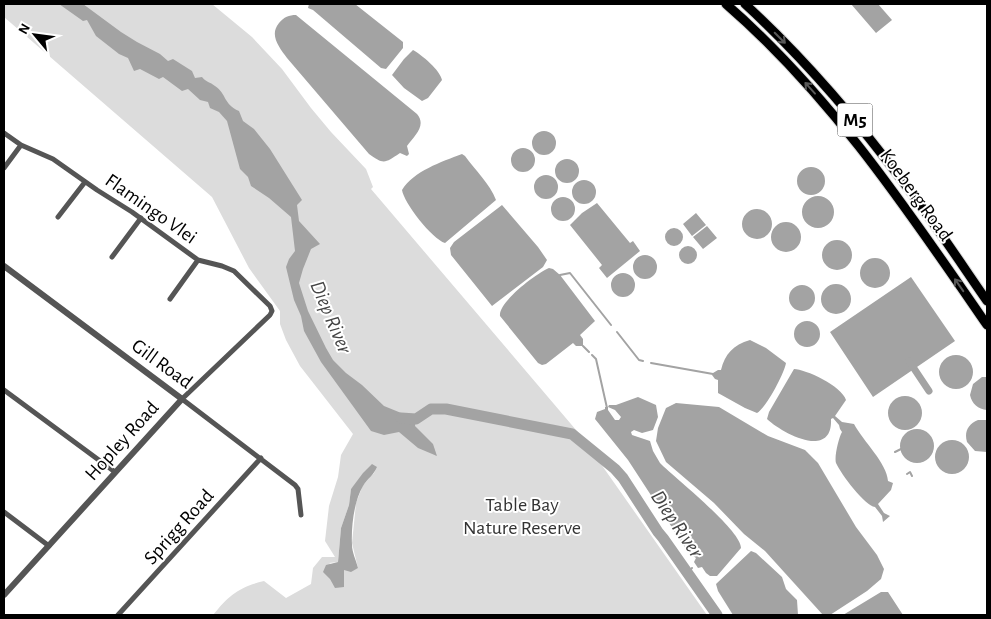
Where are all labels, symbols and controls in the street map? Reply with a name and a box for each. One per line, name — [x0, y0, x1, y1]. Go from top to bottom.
north arrow — [10, 10, 60, 60]
text: N — [16, 22, 33, 37]
one-way arrow — [774, 32, 786, 44]
one-way arrow — [804, 82, 816, 95]
road number: M5 — [838, 104, 872, 136]
street label: Koeberg Road — [876, 145, 956, 245]
street label: Flamingo Vlei — [102, 170, 200, 248]
water label: Diep River — [305, 278, 356, 358]
one-way arrow — [954, 278, 964, 292]
street label: Gill Road — [128, 335, 196, 393]
street label: Hopley Road — [81, 397, 163, 485]
street label: Sprigg Road — [140, 486, 218, 568]
water label: Diep River — [646, 486, 708, 563]
park label: Table Bay Nature Reserve — [463, 495, 581, 538]

